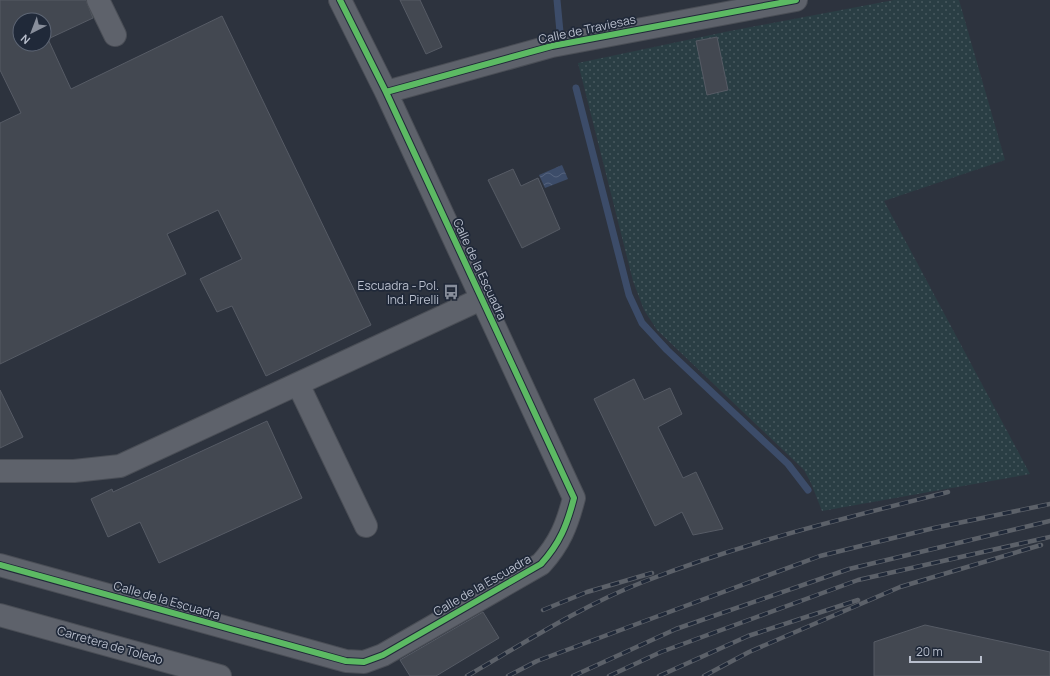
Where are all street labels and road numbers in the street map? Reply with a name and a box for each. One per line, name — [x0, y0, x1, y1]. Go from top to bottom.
street label: Calle de Traviesas — [537, 10, 637, 48]
street label: Calle de la Escuadra — [449, 216, 511, 322]
street label: Calle de la Escuadra — [430, 550, 534, 620]
street label: Calle de la Escuadra — [112, 577, 222, 623]
street label: Carretera de Toledo — [55, 622, 165, 668]

